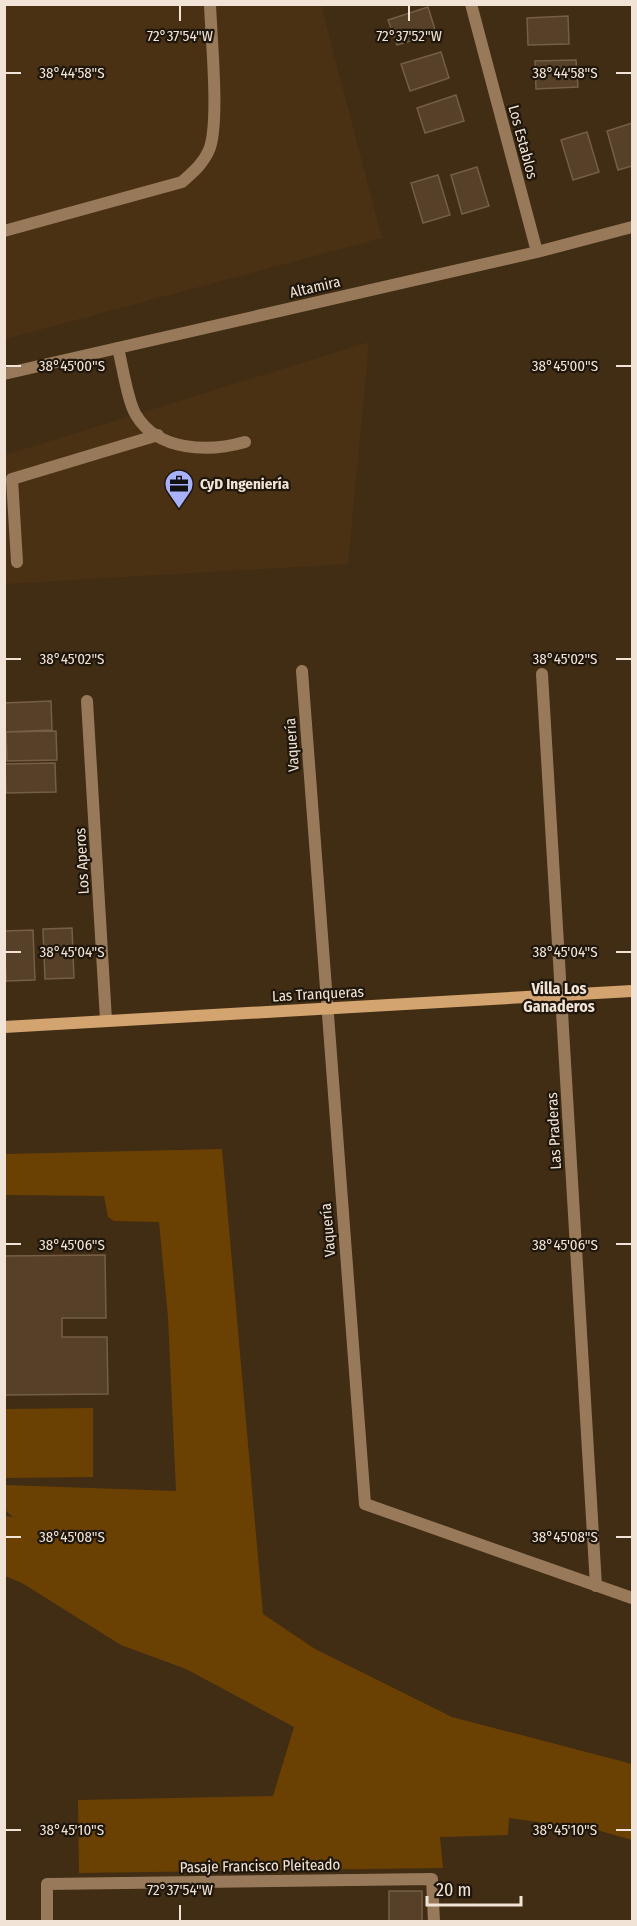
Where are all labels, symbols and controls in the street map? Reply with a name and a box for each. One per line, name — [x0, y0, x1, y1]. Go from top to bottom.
text: 72°37'54"W — [147, 27, 213, 45]
text: 72°37'52"W — [376, 27, 442, 45]
text: 38°44'58"S — [39, 64, 105, 82]
text: 38°44'58"S — [532, 64, 598, 82]
street label: Los Establos — [504, 103, 542, 181]
street label: Altamira — [288, 272, 342, 302]
text: 38°45'00"S — [39, 357, 105, 375]
text: 38°45'00"S — [532, 357, 598, 375]
office icon: CyD Ingeniería — [163, 468, 195, 510]
place label: CyD Ingeniería — [200, 475, 290, 493]
text: 38°45'02"S — [39, 650, 105, 668]
text: 38°45'02"S — [532, 650, 598, 668]
street label: Vaquería — [281, 717, 303, 773]
street label: Los Aperos — [71, 827, 93, 895]
text: 38°45'04"S — [39, 943, 105, 961]
text: 38°45'04"S — [532, 943, 598, 961]
district label: Villa Los Ganaderos — [523, 979, 595, 1016]
street label: Las Tranqueras — [272, 983, 364, 1005]
street label: Las Praderas — [543, 1092, 565, 1170]
street label: Vaquería — [317, 1202, 339, 1258]
text: 38°45'06"S — [39, 1236, 105, 1254]
text: 38°45'06"S — [532, 1236, 598, 1254]
text: 38°45'08"S — [39, 1528, 105, 1546]
text: 38°45'08"S — [532, 1528, 598, 1546]
text: 38°45'10"S — [40, 1821, 104, 1839]
text: 38°45'10"S — [533, 1821, 597, 1839]
street label: Pasaje Francisco Pleiteado — [179, 1856, 341, 1876]
scale bar — [427, 1869, 522, 1907]
text: 20 m — [436, 1879, 471, 1901]
text: 72°37'54"W — [147, 1881, 213, 1899]

